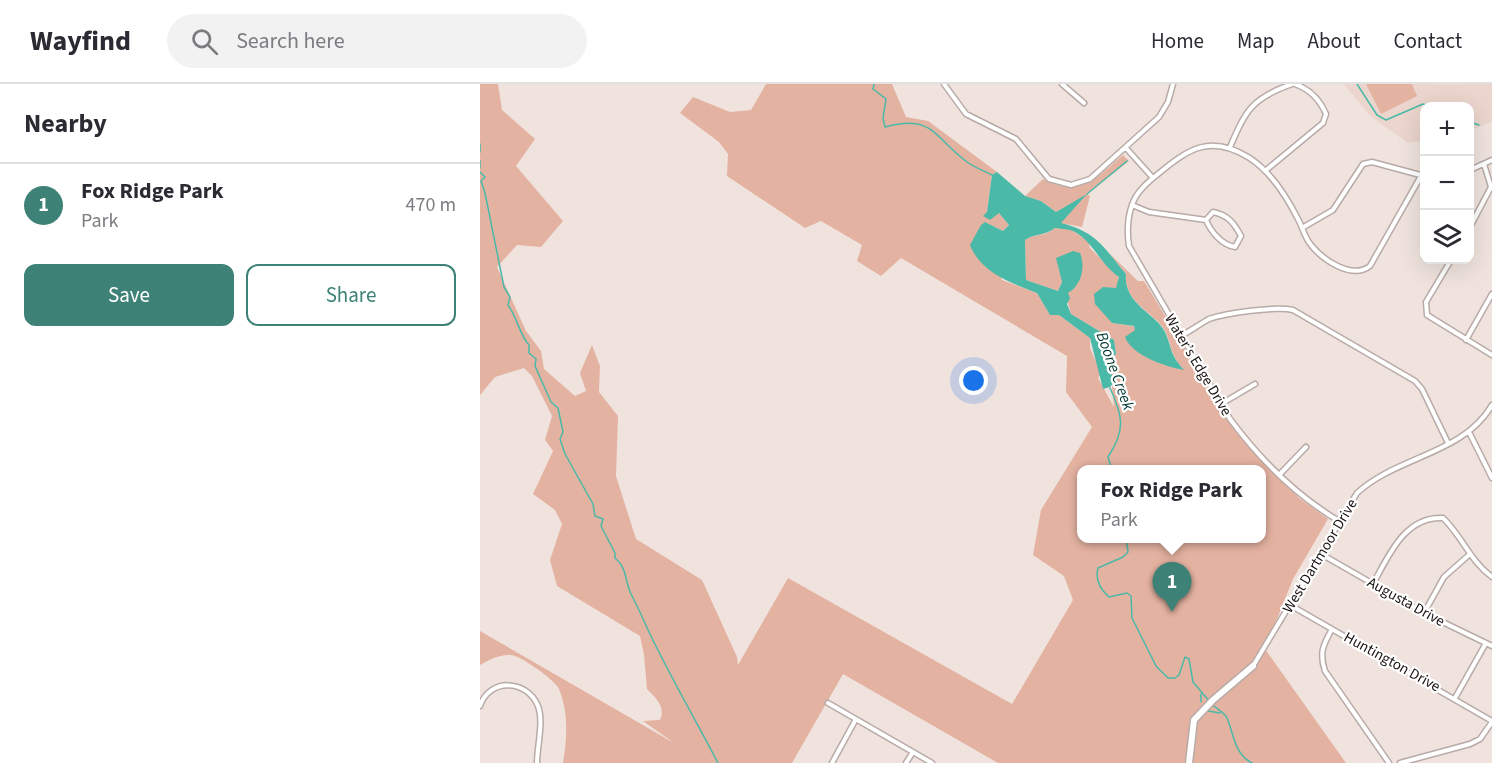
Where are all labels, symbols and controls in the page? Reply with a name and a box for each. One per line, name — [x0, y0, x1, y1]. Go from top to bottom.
search box — [167, 14, 587, 68]
text: Wayfind — [30, 21, 131, 61]
icon: search — [188, 25, 221, 58]
text: Search here — [236, 25, 345, 57]
text: Home — [1151, 26, 1204, 56]
text: Map — [1237, 26, 1275, 56]
text: About — [1308, 26, 1360, 56]
text: Contact — [1393, 26, 1462, 56]
map controls — [1420, 102, 1474, 264]
button: + — [1420, 102, 1474, 156]
text: Nearby — [24, 105, 107, 142]
button: − — [1420, 156, 1474, 210]
text: Fox Ridge Park — [81, 175, 224, 207]
text: 1 — [38, 191, 49, 219]
text: 470 m — [406, 191, 456, 219]
text: Park — [81, 207, 118, 235]
button: layers — [1420, 210, 1474, 264]
button: Save — [24, 264, 234, 326]
button: Share — [246, 264, 456, 326]
street label: Water’s Edge Drive — [1159, 310, 1237, 420]
water label: Boone Creek — [1091, 329, 1139, 414]
your location — [959, 366, 988, 395]
popup — [1077, 465, 1266, 543]
text: Fox Ridge Park — [1100, 474, 1243, 506]
street label: West Dartmoor Drive — [1278, 495, 1362, 617]
text: Park — [1100, 506, 1138, 534]
pin: 1 — [1152, 562, 1192, 612]
street label: Augusta Drive — [1363, 572, 1449, 632]
street label: Huntington Drive — [1340, 627, 1444, 697]

